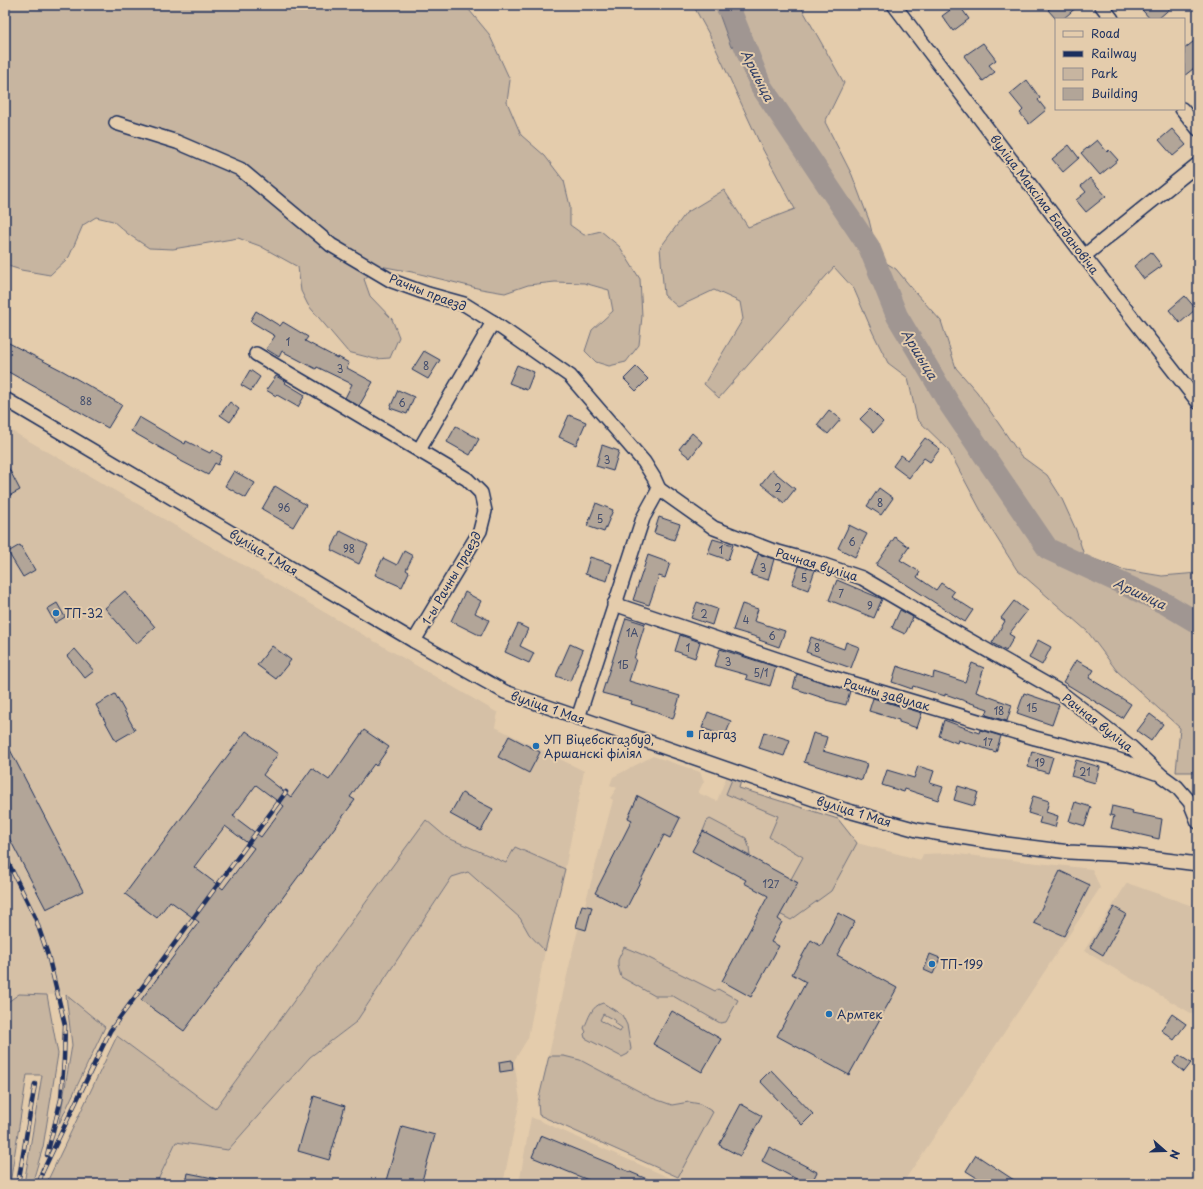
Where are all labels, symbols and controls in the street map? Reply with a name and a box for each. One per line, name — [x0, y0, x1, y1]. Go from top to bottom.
legend — [1055, 18, 1185, 110]
text: Road — [1091, 24, 1120, 42]
text: Railway — [1091, 44, 1137, 62]
water label: Аршыца — [737, 46, 780, 105]
text: Park — [1091, 64, 1118, 82]
text: Building — [1091, 84, 1138, 102]
street label: вуліца Максіма Багдановіча — [986, 130, 1104, 278]
street label: Рачны праезд — [387, 269, 469, 315]
water label: Аршыца — [898, 325, 943, 384]
house number: 1 — [286, 334, 290, 349]
house number: 8 — [423, 358, 429, 373]
house number: 3 — [337, 361, 343, 376]
house number: 88 — [80, 393, 92, 408]
house number: 6 — [398, 395, 406, 410]
house number: 3 — [604, 452, 610, 467]
house number: 2 — [774, 480, 782, 495]
house number: 8 — [877, 495, 883, 510]
house number: 96 — [278, 500, 290, 515]
house number: 5 — [597, 511, 603, 526]
street label: вуліца 1 Мая — [226, 524, 302, 580]
street label: 1-ы Рачны праезд — [417, 528, 485, 628]
house number: 6 — [848, 534, 856, 549]
house number: 98 — [343, 541, 355, 556]
house number: 1 — [719, 542, 723, 557]
street label: Рачная вуліца — [774, 543, 861, 585]
house number: 3 — [760, 560, 766, 575]
house number: 5 — [801, 570, 807, 585]
water label: Аршыца — [1111, 573, 1170, 614]
house number: 7 — [838, 586, 844, 601]
house number: 9 — [867, 598, 873, 613]
place label: ТП-32 — [64, 604, 103, 622]
house number: 2 — [700, 606, 708, 621]
marker: ТП-32 — [51, 608, 61, 618]
house number: 4 — [743, 612, 750, 627]
house number: 1А — [626, 625, 638, 640]
house number: 6 — [768, 628, 776, 643]
house number: 1 — [686, 640, 690, 655]
house number: 8 — [814, 640, 820, 655]
house number: 3 — [725, 654, 731, 669]
house number: 1Б — [618, 657, 629, 672]
house number: 5/1 — [753, 665, 769, 680]
street label: Рачны завулак — [842, 673, 933, 715]
street label: вуліца 1 Мая — [509, 686, 587, 728]
street label: Рачная вуліца — [1059, 689, 1138, 756]
house number: 15 — [1027, 700, 1037, 715]
house number: 18 — [994, 703, 1004, 718]
place label: Гаргаз — [698, 725, 737, 743]
marker: Гаргаз — [685, 729, 695, 739]
place label: УП Віцебскгазбуд, Аршанскі філіял — [544, 730, 654, 762]
house number: 17 — [983, 734, 994, 749]
marker: УП Віцебскгазбуд, Аршанскі філіял — [531, 741, 541, 751]
house number: 19 — [1035, 755, 1045, 770]
house number: 21 — [1079, 764, 1091, 779]
street label: вуліца 1 Мая — [814, 791, 894, 831]
house number: 127 — [763, 876, 780, 891]
place label: ТП-199 — [940, 955, 983, 973]
marker: ТП-199 — [927, 959, 937, 969]
place label: Армтек — [837, 1005, 883, 1023]
marker: Армтек — [824, 1009, 834, 1019]
north arrow — [1145, 1131, 1185, 1171]
text: N — [1165, 1148, 1184, 1162]

